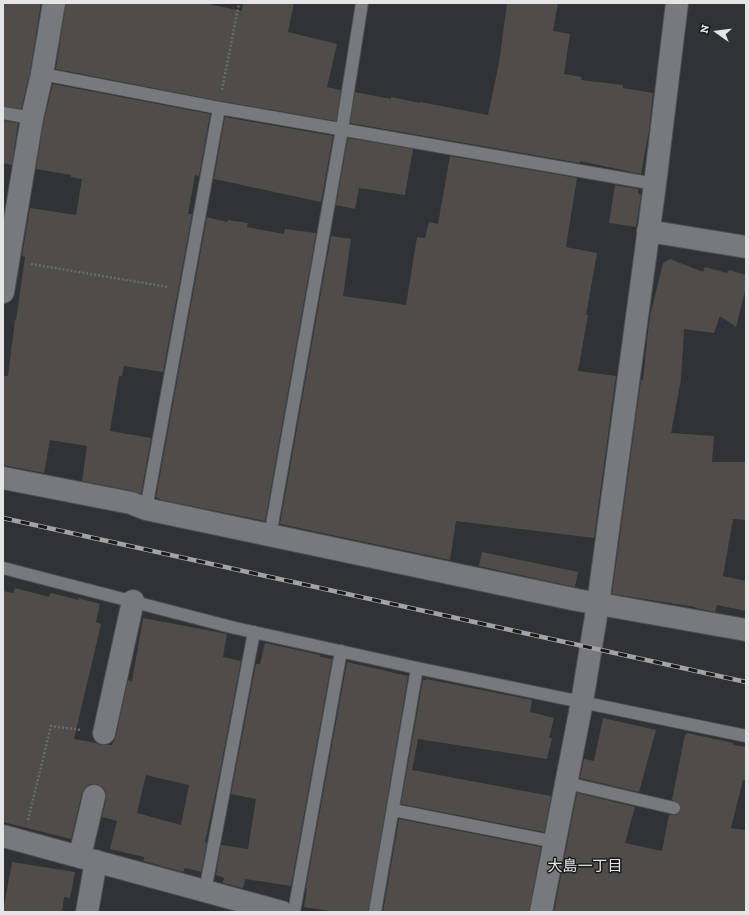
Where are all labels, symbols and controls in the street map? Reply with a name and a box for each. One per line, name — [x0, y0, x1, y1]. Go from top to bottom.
north arrow — [697, 12, 737, 52]
text: N — [698, 23, 712, 35]
district label: 大島一丁目 — [548, 858, 622, 876]

